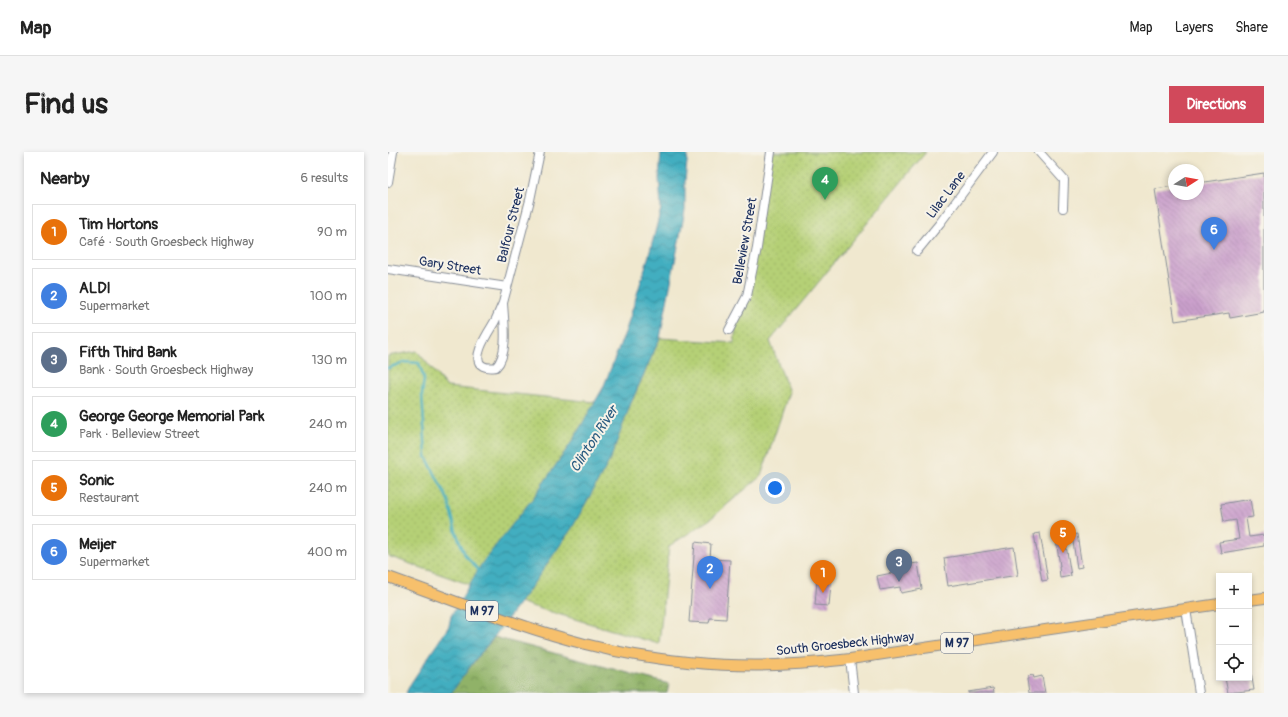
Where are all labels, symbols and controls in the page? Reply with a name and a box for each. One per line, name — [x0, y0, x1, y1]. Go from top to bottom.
text: Map — [20, 16, 51, 40]
text: Map — [1130, 19, 1153, 36]
text: Layers — [1175, 19, 1213, 36]
text: Share — [1235, 19, 1268, 36]
button: Directions — [1169, 86, 1264, 123]
text: Find us — [24, 87, 108, 122]
north arrow — [1168, 164, 1204, 200]
pin: 4 — [812, 167, 838, 200]
text: Nearby — [40, 168, 89, 189]
street label: Lilac Lane — [923, 168, 969, 222]
text: 6 results — [301, 170, 348, 186]
street label: Balfour Street — [494, 185, 528, 264]
street label: Belleview Street — [729, 196, 761, 286]
text: Tim Hortons — [79, 215, 158, 234]
pin: 6 — [1201, 217, 1227, 250]
text: 1 — [51, 224, 57, 240]
text: 90 m — [317, 224, 347, 240]
text: Café · South Groesbeck Highway — [79, 234, 254, 250]
street label: Gary Street — [418, 253, 483, 279]
text: ALDI — [79, 279, 111, 298]
text: 2 — [50, 288, 58, 304]
text: 100 m — [310, 288, 347, 304]
text: Supermarket — [79, 298, 150, 314]
text: Fifth Third Bank — [79, 343, 177, 362]
text: 3 — [50, 352, 58, 368]
text: 130 m — [311, 352, 347, 368]
text: Bank · South Groesbeck Highway — [79, 362, 253, 378]
water label: Clinton River — [566, 401, 623, 475]
text: George George Memorial Park — [79, 407, 264, 426]
text: 4 — [50, 416, 58, 432]
text: 240 m — [309, 416, 347, 432]
text: Park · Belleview Street — [79, 426, 199, 442]
text: Sonic — [79, 471, 114, 490]
your location — [765, 478, 785, 498]
text: 5 — [50, 480, 58, 496]
text: 240 m — [309, 480, 347, 496]
text: Restaurant — [79, 490, 139, 506]
pin: 5 — [1050, 520, 1076, 553]
text: Meijer — [79, 535, 116, 554]
text: 6 — [50, 544, 58, 560]
text: 400 m — [307, 544, 347, 560]
pin: 3 — [886, 549, 912, 582]
text: Supermarket — [79, 554, 150, 570]
pin: 2 — [697, 556, 723, 589]
pin: 1 — [810, 560, 836, 593]
map controls — [1216, 573, 1252, 681]
button: + — [1216, 573, 1252, 609]
road number: M 97 — [466, 601, 498, 621]
button: − — [1216, 609, 1252, 645]
street label: South Groesbeck Highway — [775, 629, 915, 659]
road number: M 97 — [941, 633, 973, 653]
button: locate — [1216, 645, 1252, 681]

